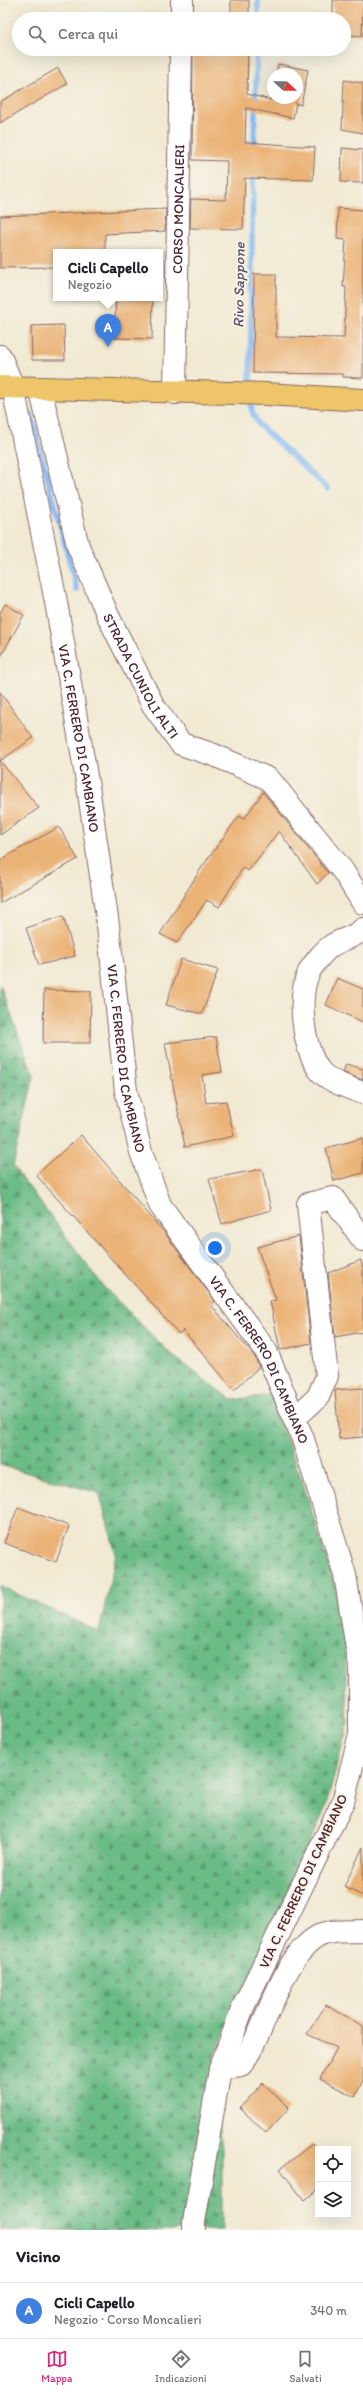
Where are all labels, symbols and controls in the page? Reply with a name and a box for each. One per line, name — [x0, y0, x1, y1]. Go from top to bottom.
search box — [12, 12, 351, 56]
icon: search — [26, 23, 48, 45]
text: Cerca qui — [58, 25, 118, 43]
north arrow — [267, 68, 303, 104]
street label: CORSO MONCALIERI — [169, 144, 188, 274]
water label: Rivo Sappone — [229, 241, 249, 328]
popup — [53, 249, 163, 301]
text: Cicli Capello — [68, 259, 148, 277]
text: Negozio — [68, 277, 112, 292]
pin: A — [95, 314, 121, 347]
street label: STRADA CUNIOLI ALTI — [99, 611, 182, 742]
street label: VIA C. FERRERO DI CAMBIANO — [54, 643, 103, 834]
street label: VIA C. FERRERO DI CAMBIANO — [103, 963, 149, 1155]
your location — [205, 1238, 225, 1258]
street label: VIA C. FERRERO DI CAMBIANO — [205, 1273, 312, 1446]
street label: VIA C. FERRERO DI CAMBIANO — [255, 1791, 351, 1971]
map controls — [315, 2146, 351, 2218]
button: locate — [315, 2146, 351, 2182]
button: layers — [315, 2182, 351, 2218]
text: Vicino — [16, 2246, 60, 2266]
text: Cicli Capello — [54, 2294, 135, 2312]
text: A — [25, 2303, 33, 2318]
text: 340 m — [310, 2303, 347, 2318]
text: Negozio · Corso Moncalieri — [54, 2312, 202, 2327]
tab: Mappa — [41, 2348, 72, 2385]
tab: Indicazioni — [155, 2348, 207, 2385]
tab: Salvati — [289, 2348, 322, 2385]

